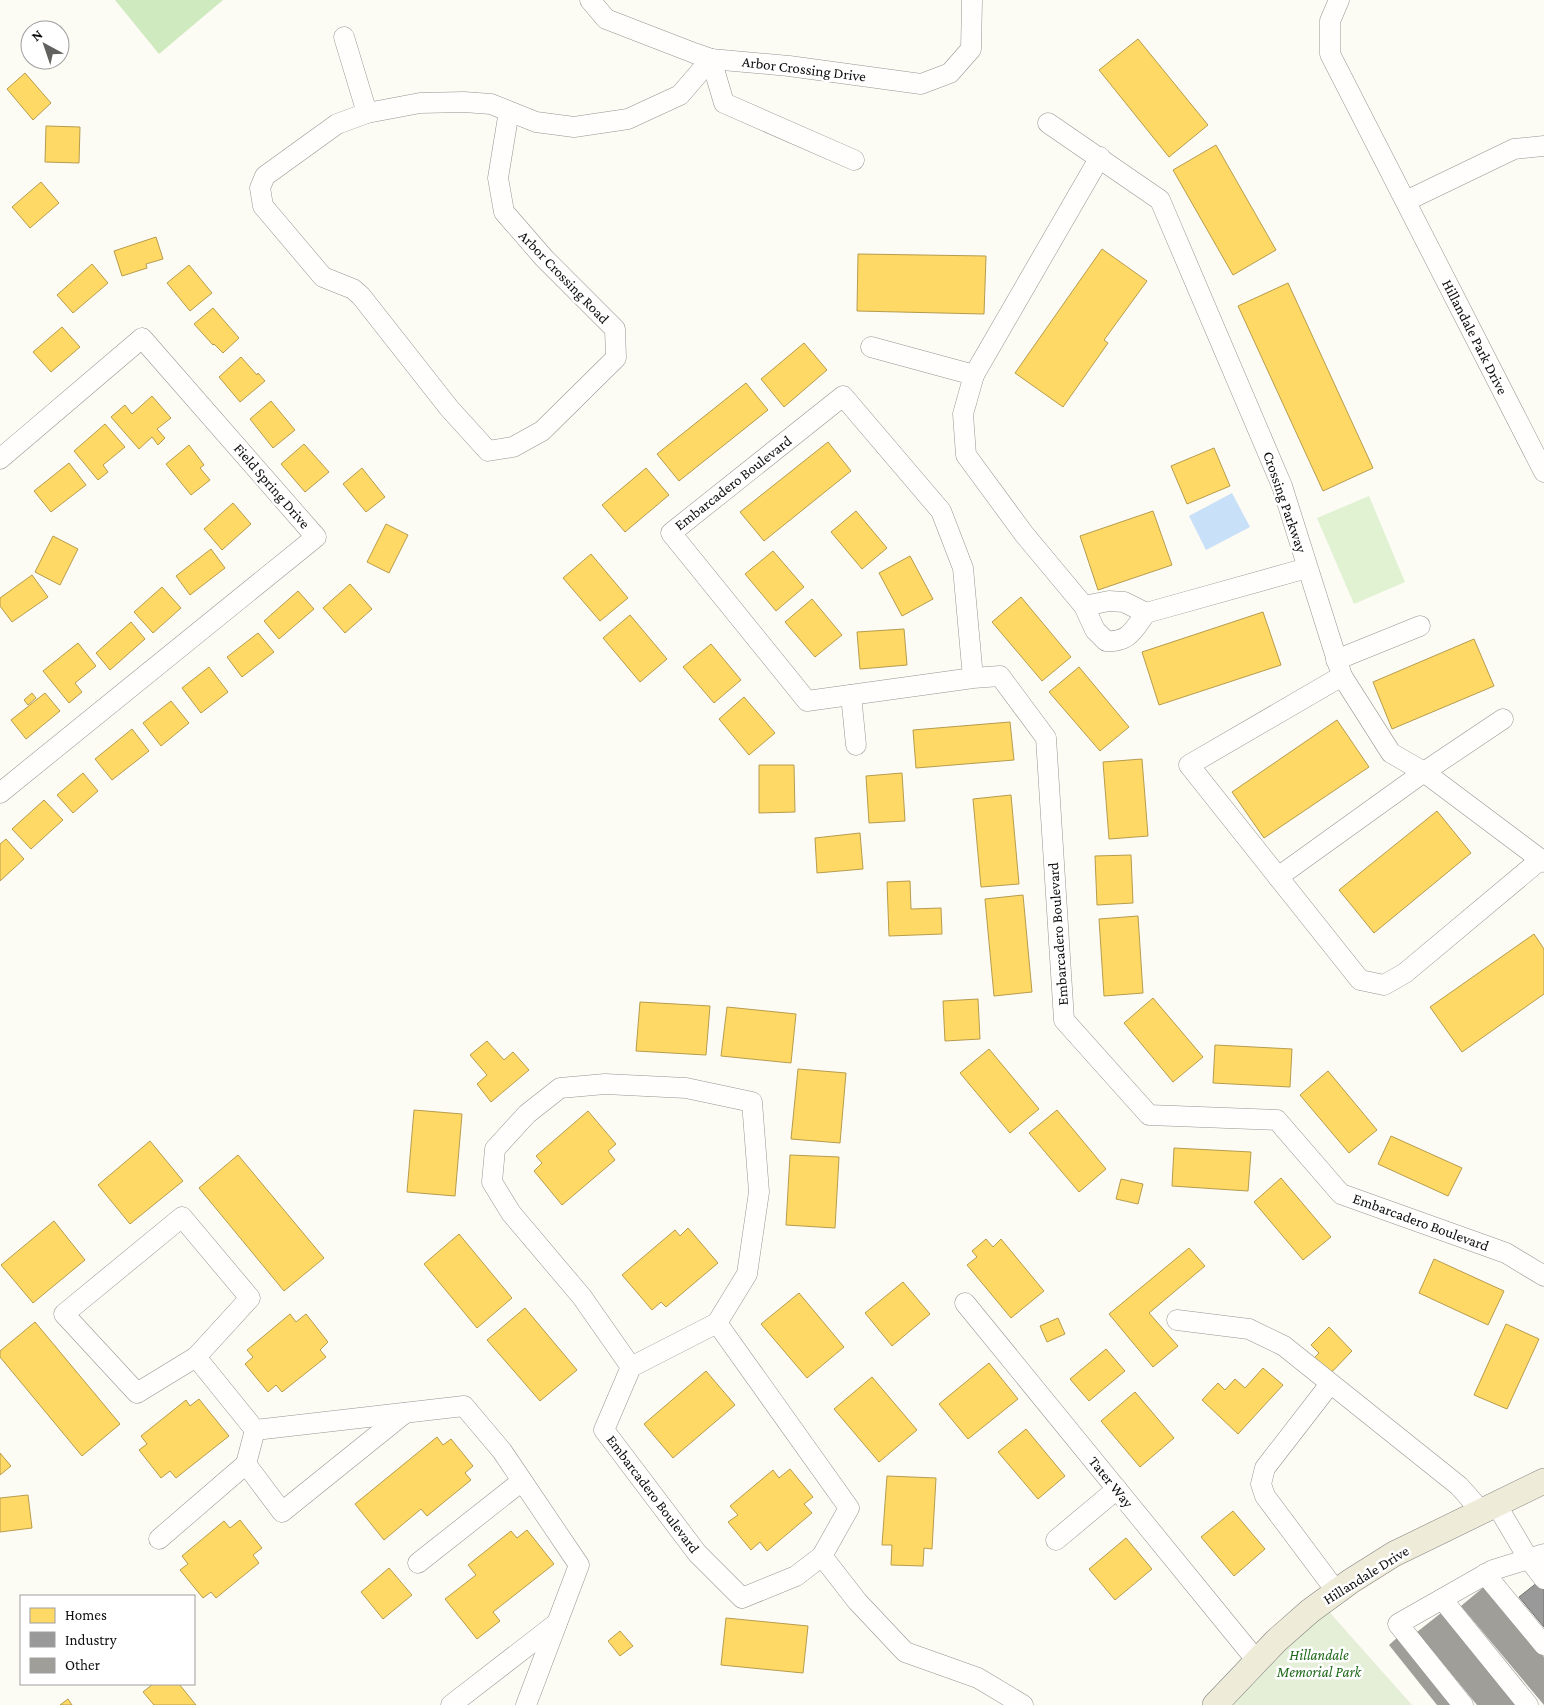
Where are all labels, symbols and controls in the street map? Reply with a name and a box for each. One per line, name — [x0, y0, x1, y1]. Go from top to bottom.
north arrow — [20, 20, 70, 70]
text: N — [28, 26, 46, 44]
street label: Arbor Crossing Drive — [741, 53, 867, 86]
street label: Arbor Crossing Road — [515, 227, 612, 327]
street label: Hillandale Park Drive — [1439, 277, 1511, 398]
street label: Embarcadero Boulevard — [672, 432, 795, 533]
street label: Field Spring Drive — [230, 440, 314, 533]
street label: Crossing Parkway — [1259, 449, 1310, 555]
street label: Embarcadero Boulevard — [1045, 862, 1071, 1006]
street label: Embarcadero Boulevard — [1351, 1190, 1491, 1254]
street label: Embarcadero Boulevard — [603, 1432, 703, 1556]
street label: Tater Way — [1085, 1453, 1136, 1511]
street label: Hillandale Drive — [1320, 1542, 1412, 1608]
legend — [20, 1595, 195, 1685]
text: Homes — [65, 1607, 107, 1623]
text: Industry — [65, 1632, 117, 1649]
park label: Hillandale Memorial Park — [1276, 1647, 1363, 1680]
text: Other — [65, 1657, 101, 1673]

